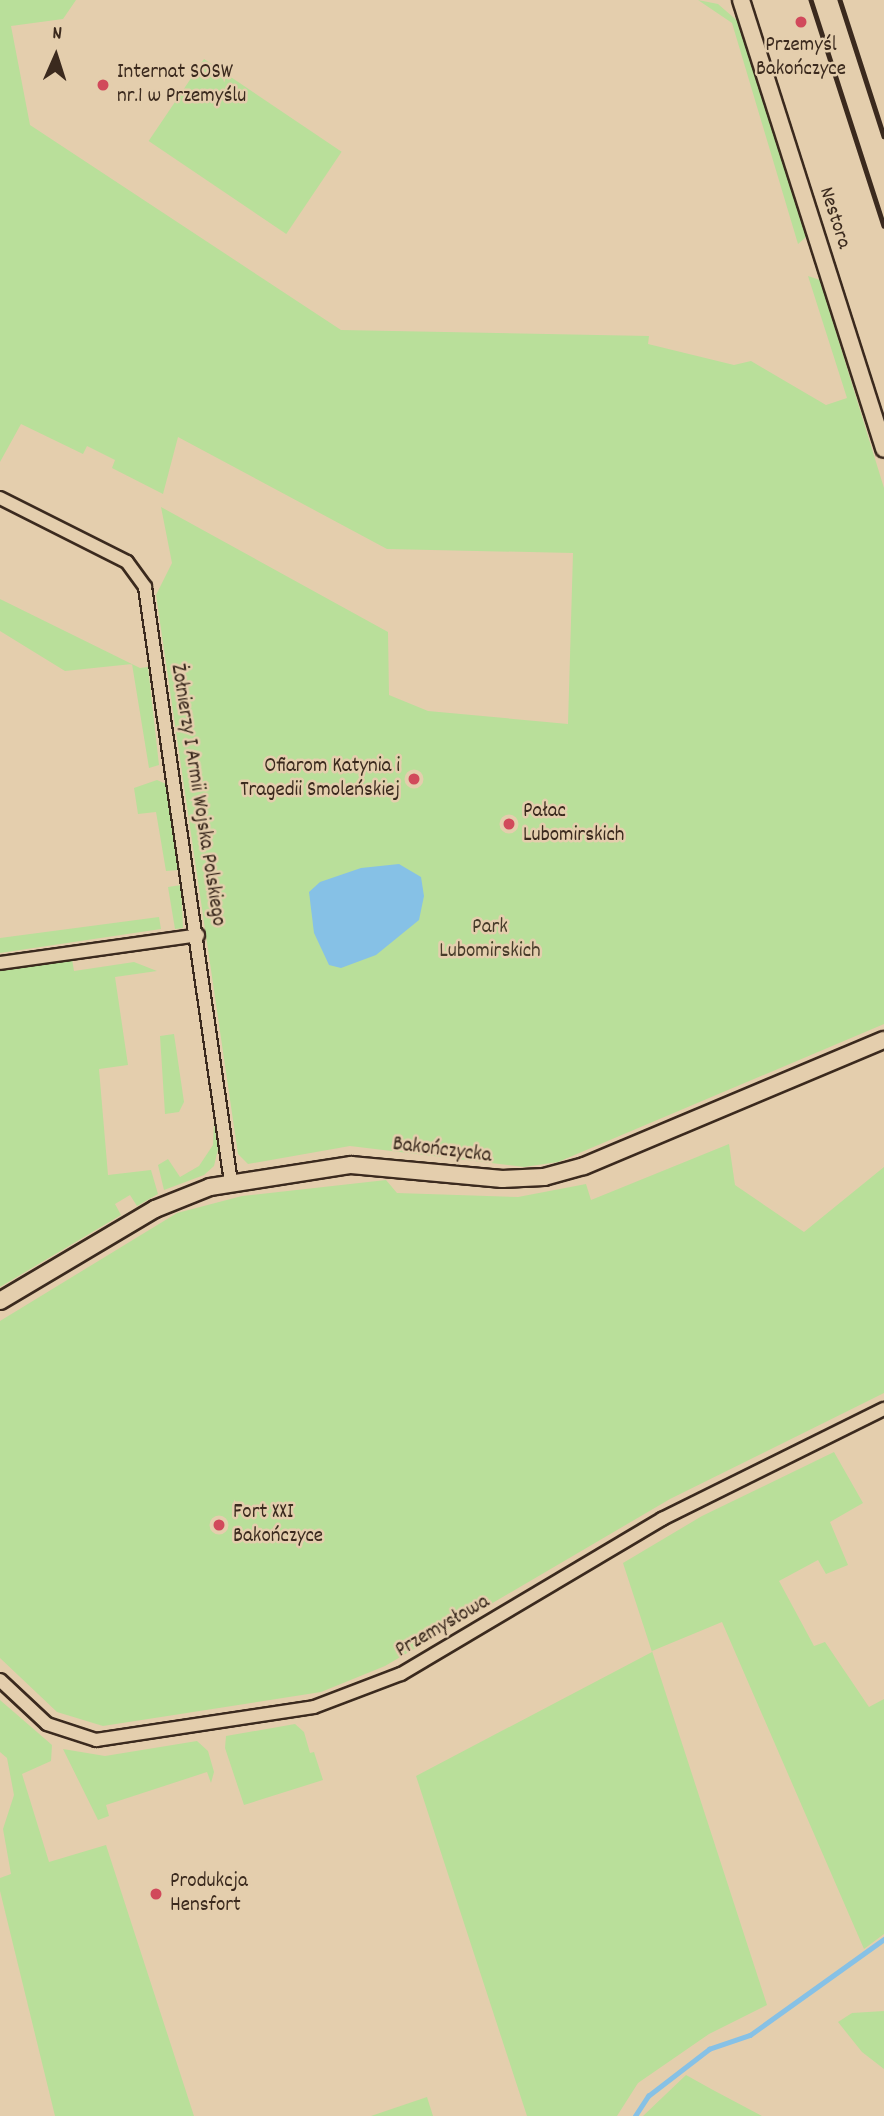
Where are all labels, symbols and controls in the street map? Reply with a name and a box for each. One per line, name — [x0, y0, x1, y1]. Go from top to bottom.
marker: Przemyśl Bakończyce — [793, 14, 809, 30]
north arrow — [21, 21, 91, 91]
text: N — [52, 21, 63, 48]
place label: Przemyśl Bakończyce — [756, 33, 846, 83]
place label: Internat SOSW nr.1 w Przemyślu — [117, 60, 246, 110]
marker: Internat SOSW nr.1 w Przemyślu — [95, 77, 111, 93]
street label: Nestora — [812, 184, 856, 252]
street label: Żołnierzy I Armii Wojska Polskiego — [164, 662, 230, 928]
place label: Ofiarom Katynia i Tragedii Smoleńskiej — [240, 754, 400, 804]
marker: Ofiarom Katynia i Tragedii Smoleńskiej — [406, 771, 422, 787]
place label: Pałac Lubomirskich — [523, 799, 624, 849]
marker: Pałac Lubomirskich — [501, 816, 517, 832]
park label: Park Lubomirskich — [439, 915, 541, 965]
street label: Bakończycka — [391, 1132, 493, 1170]
place label: Fort XXI Bakończyce — [233, 1500, 323, 1550]
marker: Fort XXI Bakończyce — [211, 1517, 227, 1533]
street label: Przemysłowa — [392, 1590, 494, 1664]
place label: Produkcja Hensfort — [170, 1869, 248, 1919]
marker: Produkcja Hensfort — [148, 1886, 164, 1902]

